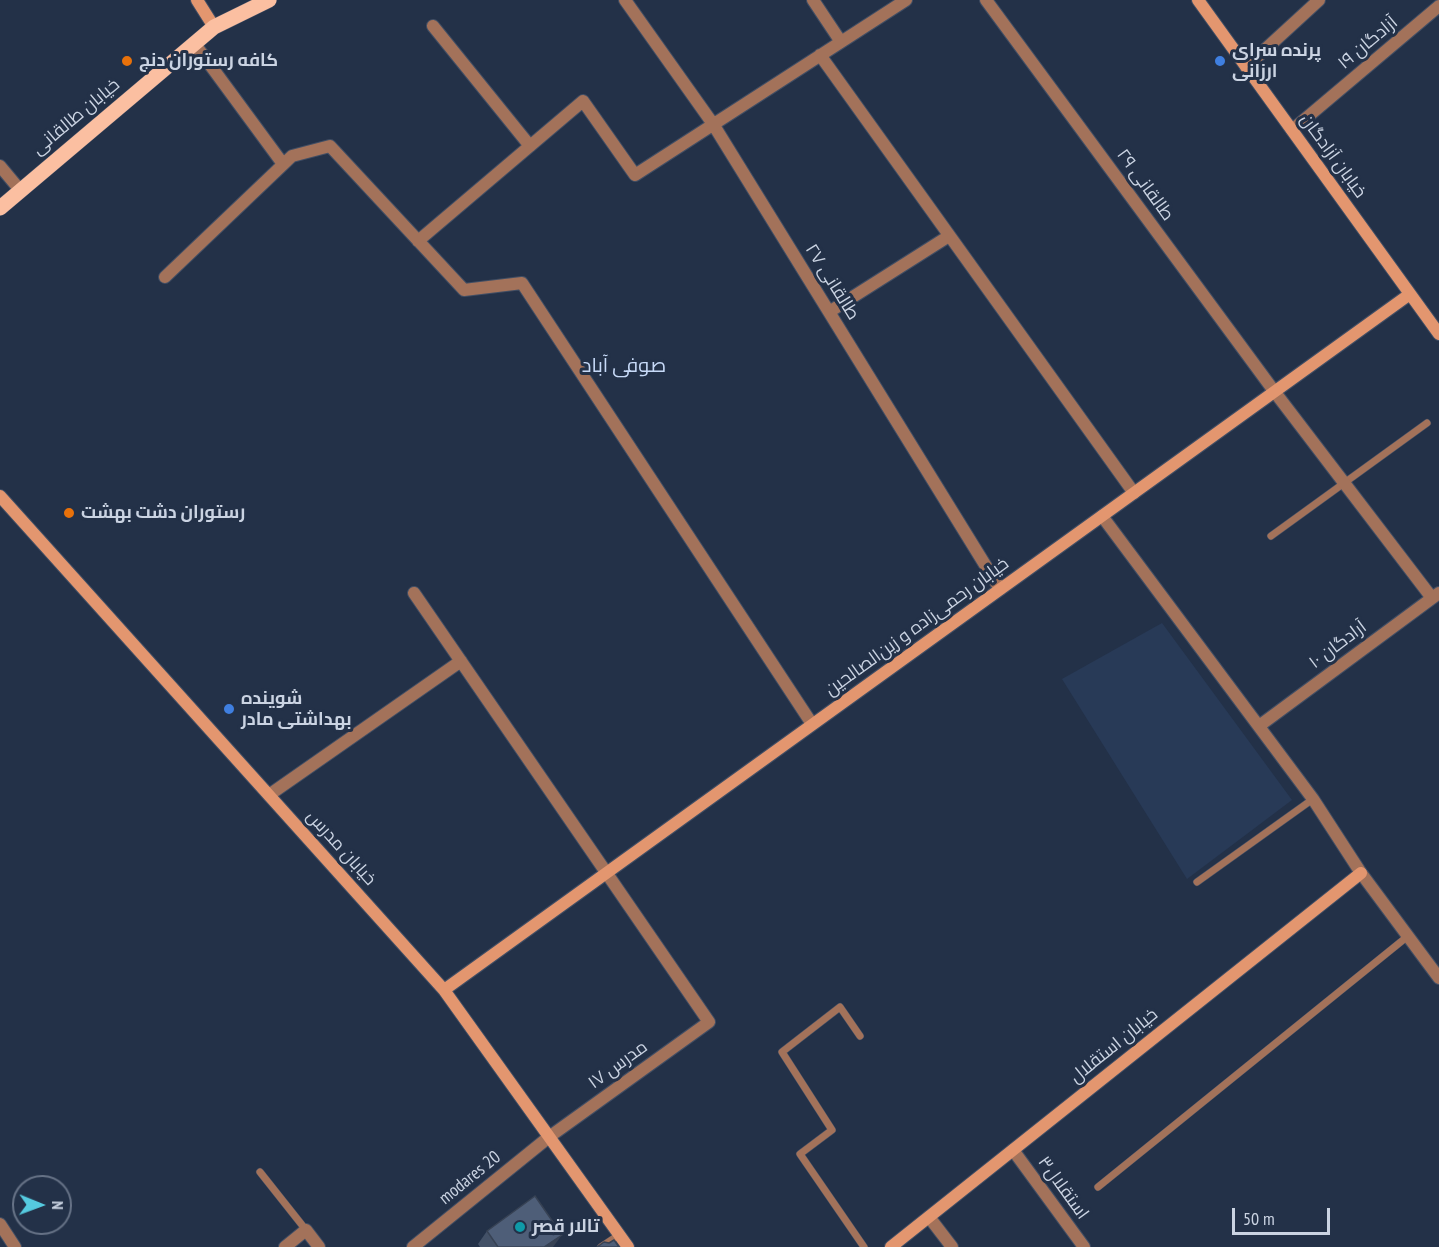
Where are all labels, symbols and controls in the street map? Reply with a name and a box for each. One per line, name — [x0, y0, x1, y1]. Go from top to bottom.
street label: آزادگان ۱۹ — [1334, 12, 1402, 74]
place label: پرنده سرای ارزانی — [1232, 40, 1321, 82]
place label: کافه رستوران دنج — [139, 50, 278, 72]
marker: کافه رستوران دنج — [120, 54, 134, 68]
marker: پرنده سرای ارزانی — [1213, 54, 1227, 68]
street label: خیابان طالقانی — [28, 74, 124, 160]
street label: خیابان آزادگان — [1295, 110, 1371, 202]
street label: طالقانی ۲۹ — [1112, 145, 1178, 225]
street label: طالقانی ۲۷ — [800, 240, 864, 324]
district label: صوفی آباد — [582, 354, 666, 378]
place label: رستوران دشت بهشت — [81, 502, 245, 524]
marker: رستوران دشت بهشت — [62, 506, 76, 520]
street label: خیابان رحمی‌زاده و زین‌الصالحین — [821, 553, 1013, 701]
street label: آرادگان ۱۰ — [1305, 616, 1371, 674]
place label: شوینده بهداشتی مادر — [241, 688, 352, 730]
marker: شوینده بهداشتی مادر — [222, 702, 236, 716]
street label: خیابان مدرس — [301, 806, 381, 890]
street label: خیابان استقلال — [1066, 1004, 1162, 1088]
street label: مدرس ۱۷ — [584, 1036, 652, 1094]
street label: modares 20 — [435, 1147, 505, 1209]
street label: استقلال۳ — [1033, 1152, 1093, 1224]
north arrow — [12, 1175, 72, 1235]
scale bar — [1235, 1196, 1332, 1234]
text: N — [48, 1201, 68, 1210]
text: 50 m — [1243, 1207, 1275, 1230]
place label: تالار قصر — [532, 1216, 599, 1238]
marker: تالار قصر — [513, 1220, 527, 1234]

